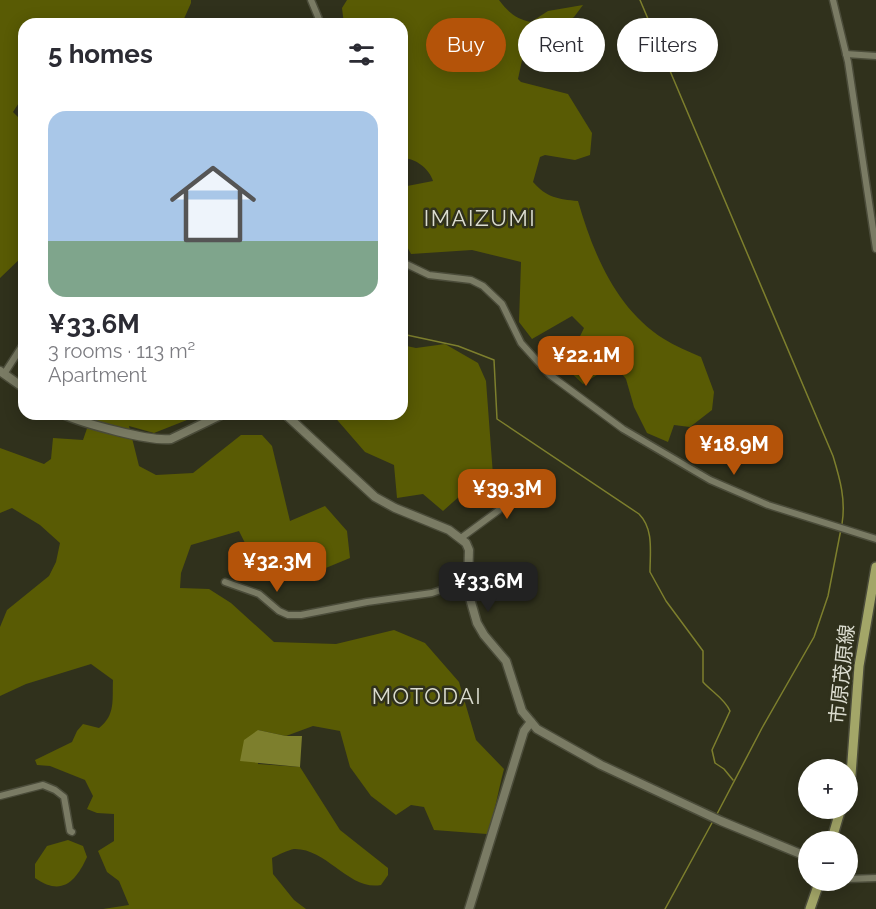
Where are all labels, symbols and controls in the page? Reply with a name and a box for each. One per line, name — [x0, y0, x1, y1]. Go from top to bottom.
chip: Buy — [426, 18, 506, 72]
chip: Rent — [518, 18, 605, 72]
chip: Filters — [617, 18, 718, 72]
icon: filters — [345, 38, 378, 71]
text: 5 homes — [48, 39, 153, 69]
icon: home — [159, 150, 267, 258]
district label: IMAIZUMI — [424, 205, 536, 231]
text: ¥33.6M — [48, 309, 140, 339]
pin: ¥22.1M — [537, 336, 635, 387]
text: 3 rooms · 113 m² — [48, 339, 195, 363]
text: ¥22.1M — [552, 343, 620, 367]
text: Apartment — [48, 363, 147, 387]
pin: ¥18.9M — [685, 425, 783, 476]
text: ¥18.9M — [699, 432, 769, 456]
pin: ¥39.3M — [458, 469, 556, 520]
text: ¥39.3M — [472, 476, 542, 500]
pin: ¥32.3M — [228, 542, 326, 593]
text: ¥32.3M — [242, 549, 312, 573]
pin: ¥33.6M — [439, 562, 537, 613]
text: ¥33.6M — [453, 569, 523, 593]
street label: 市原茂原線 — [825, 623, 859, 725]
district label: MOTODAI — [372, 683, 482, 709]
map controls — [798, 759, 858, 891]
button: + — [798, 759, 858, 819]
button: − — [798, 831, 858, 891]

